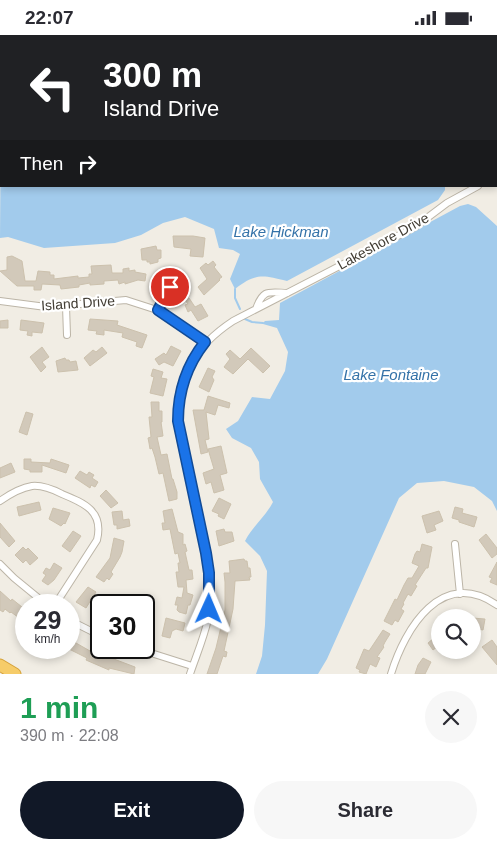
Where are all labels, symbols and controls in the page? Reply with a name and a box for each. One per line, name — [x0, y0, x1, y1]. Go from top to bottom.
text: 22:07 — [25, 7, 74, 28]
icon: left — [20, 55, 85, 120]
text: 300 m — [103, 55, 202, 94]
text: Island Drive — [103, 96, 219, 121]
icon: right — [73, 150, 101, 178]
text: Then — [20, 153, 63, 174]
street label: Lakeshore Drive — [335, 209, 432, 273]
water label: Lake Hickman — [233, 223, 329, 240]
pin — [149, 266, 191, 308]
icon: arrive — [156, 273, 184, 301]
street label: Island Drive — [41, 292, 116, 314]
water label: Lake Fontaine — [343, 366, 439, 383]
position arrow — [182, 582, 234, 634]
speed limit sign: 30 — [90, 594, 155, 659]
text: 29 — [34, 606, 61, 634]
map controls — [431, 609, 481, 659]
button: search — [431, 609, 481, 659]
text: km/h — [34, 632, 61, 646]
text: 1 min — [20, 691, 98, 724]
button: close — [425, 691, 477, 743]
text: 390 m · 22:08 — [20, 727, 119, 744]
button: Exit — [20, 781, 244, 839]
button: Share — [254, 781, 477, 839]

